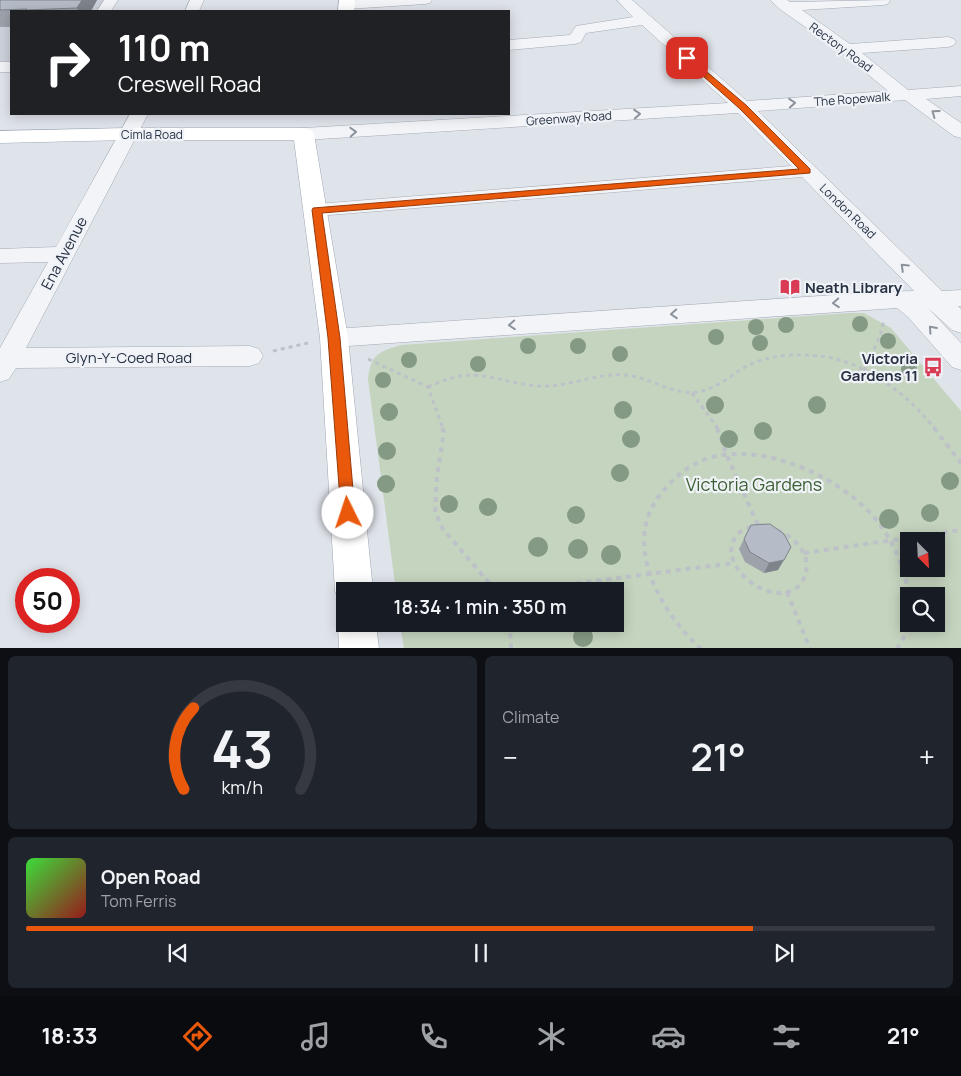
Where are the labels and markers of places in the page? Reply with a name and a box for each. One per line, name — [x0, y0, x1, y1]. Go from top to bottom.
pin — [666, 37, 708, 79]
library icon: Neath Library — [779, 276, 801, 298]
place label: Neath Library — [805, 277, 903, 298]
place label: Victoria Gardens 11 — [841, 348, 918, 386]
bus stop icon: Victoria Gardens 11 — [922, 356, 944, 378]

